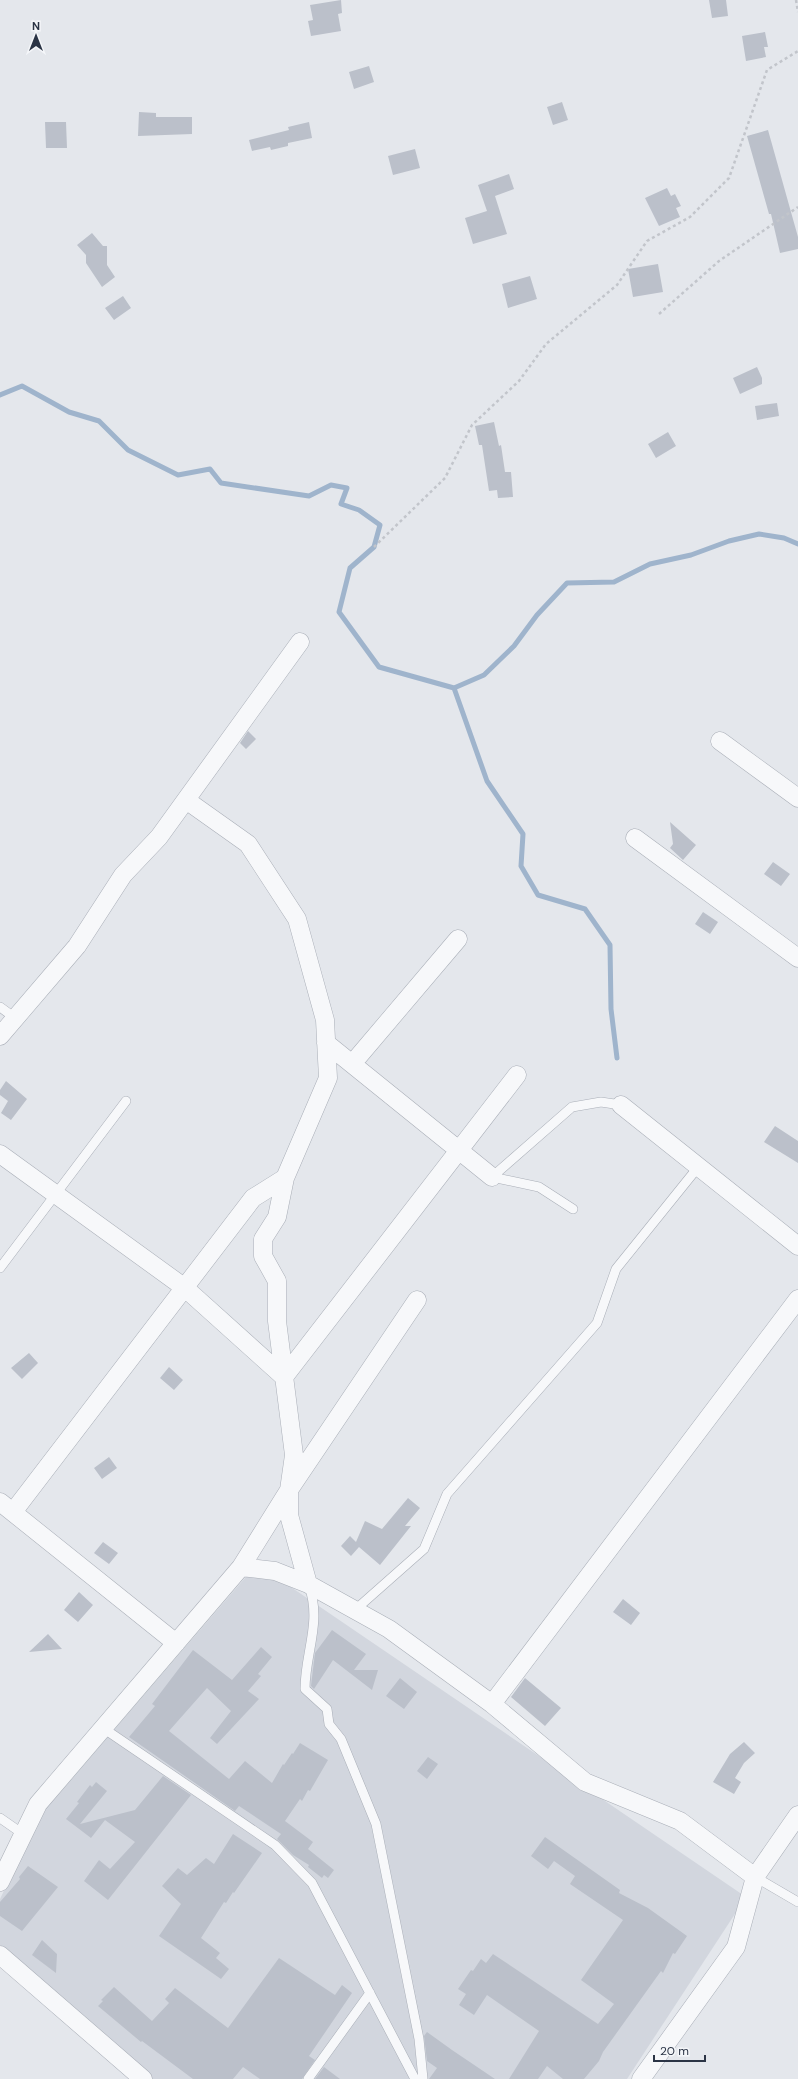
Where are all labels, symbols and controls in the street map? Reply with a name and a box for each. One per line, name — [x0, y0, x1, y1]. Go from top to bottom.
north arrow — [16, 16, 56, 56]
text: N — [32, 19, 40, 33]
scale bar — [654, 2037, 705, 2063]
text: 20 m — [660, 2043, 689, 2059]

